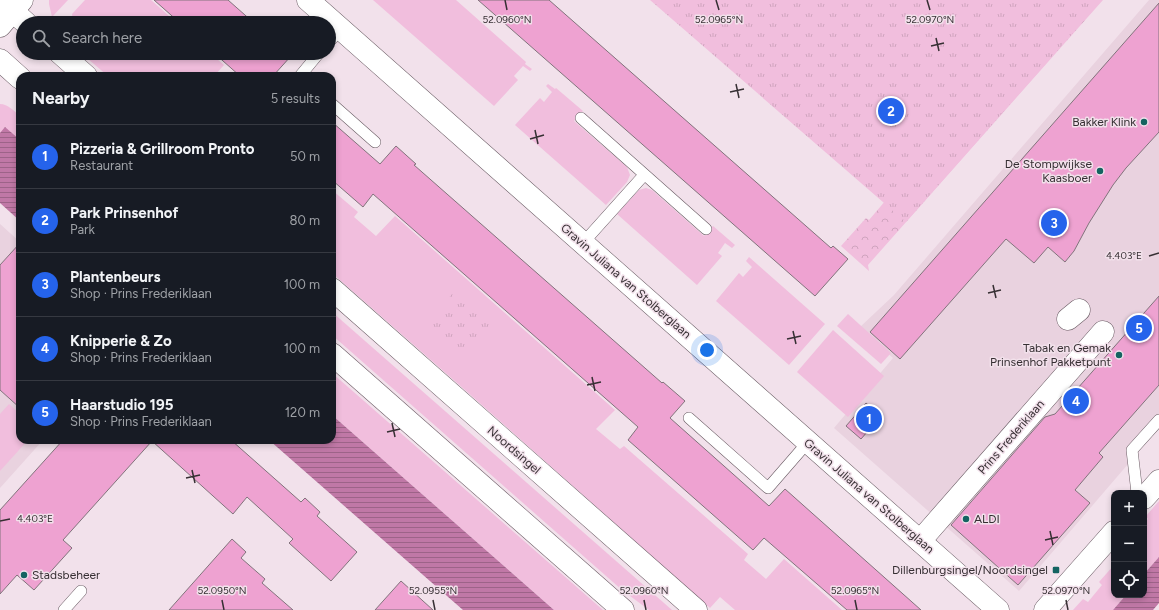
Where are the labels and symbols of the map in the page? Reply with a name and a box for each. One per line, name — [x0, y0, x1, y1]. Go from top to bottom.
text: 52.0960°N — [483, 13, 532, 26]
text: 52.0965°N — [695, 13, 743, 26]
text: 52.0970°N — [906, 13, 954, 26]
pin: 2 — [878, 96, 904, 126]
place label: Bakker Klink — [1072, 115, 1136, 129]
marker: Bakker Klink — [1139, 117, 1149, 127]
place label: De Stompwijkse Kaasboer — [1005, 157, 1092, 185]
marker: De Stompwijkse Kaasboer — [1095, 166, 1105, 176]
pin: 3 — [1041, 208, 1067, 238]
street label: Gravin Juliana van Stolberglaan — [558, 221, 694, 341]
text: 4.403°E — [1106, 249, 1142, 262]
pin: 5 — [1126, 313, 1152, 343]
your location — [697, 340, 717, 360]
place label: Tabak en Gemak Prinsenhof Pakketpunt — [990, 341, 1111, 369]
marker: Tabak en Gemak Prinsenhof Pakketpunt — [1114, 350, 1124, 360]
pin: 4 — [1063, 386, 1089, 416]
street label: Prins Frederiklaan — [975, 397, 1047, 477]
pin: 1 — [856, 404, 882, 434]
street label: Noordsingel — [485, 423, 543, 477]
street label: Gravin Juliana van Stolberglaan — [801, 436, 937, 556]
text: 4.403°E — [17, 512, 53, 525]
place label: ALDI — [974, 512, 1000, 526]
marker: ALDI — [961, 514, 971, 524]
place label: Dillenburgsingel/Noordsingel — [892, 563, 1048, 577]
marker: Dillenburgsingel/Noordsingel — [1051, 565, 1061, 575]
place label: Stadsbeheer — [32, 568, 100, 582]
marker: Stadsbeheer — [19, 570, 29, 580]
text: 52.0950°N — [197, 584, 247, 597]
text: 52.0955°N — [409, 584, 457, 597]
text: 52.0960°N — [620, 584, 669, 597]
text: 52.0965°N — [831, 584, 879, 597]
text: 52.0970°N — [1042, 584, 1090, 597]

